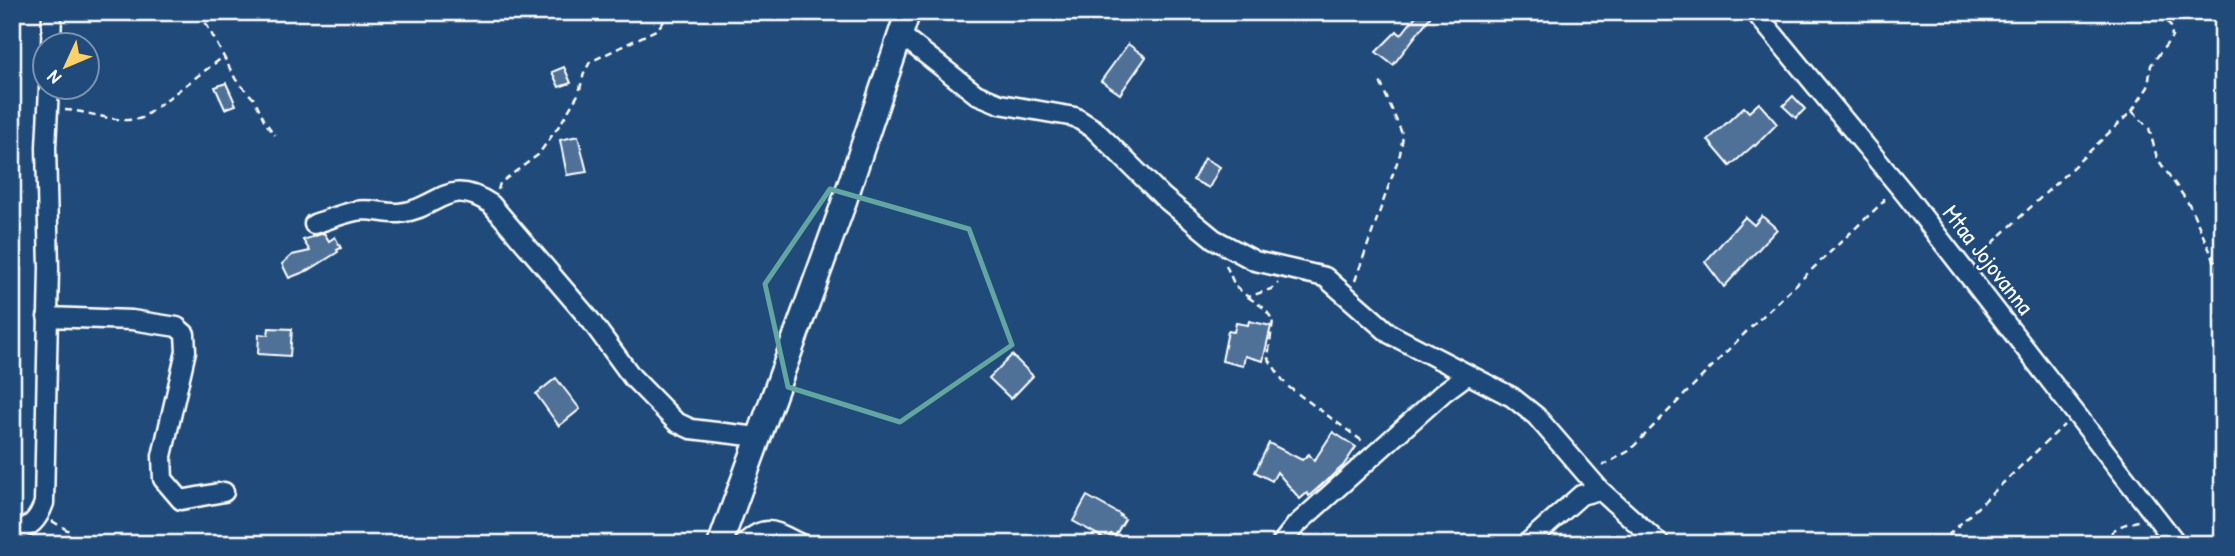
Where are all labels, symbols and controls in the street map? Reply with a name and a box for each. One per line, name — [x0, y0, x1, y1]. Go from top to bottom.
north arrow — [32, 32, 102, 102]
text: N — [41, 65, 67, 90]
street label: Mtaa Jojovanna — [1936, 198, 2042, 321]

